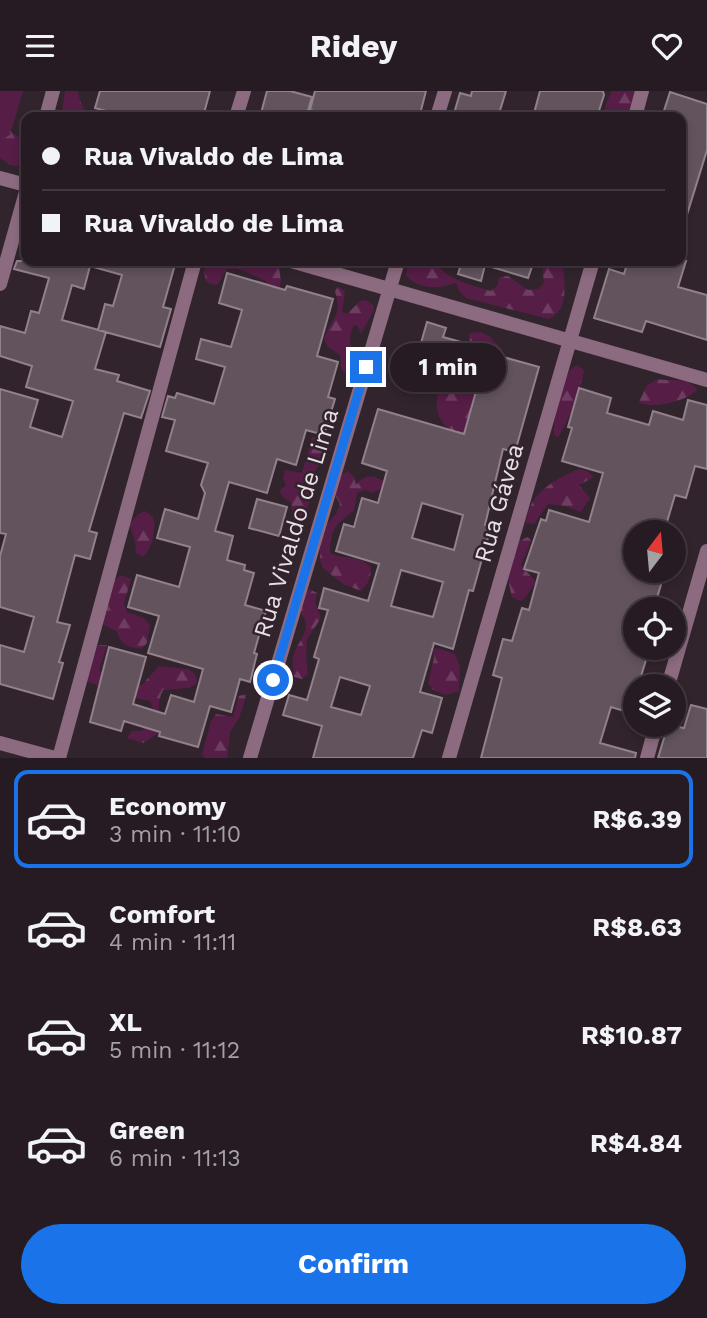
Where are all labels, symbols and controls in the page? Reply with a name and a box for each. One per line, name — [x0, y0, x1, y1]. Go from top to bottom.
icon: menu — [21, 27, 59, 65]
text: Ridey — [310, 27, 397, 65]
icon: heart — [648, 27, 686, 65]
text: Rua Vivaldo de Lima — [84, 141, 343, 171]
text: Rua Vivaldo de Lima — [84, 208, 343, 238]
callout: 1 min — [390, 343, 506, 391]
route end — [350, 351, 382, 383]
text: 1 min — [418, 354, 478, 381]
street label: Rua Vivaldo de Lima — [248, 405, 344, 641]
street label: Rua Gávea — [469, 440, 529, 566]
north arrow — [623, 520, 686, 583]
map controls — [623, 520, 686, 737]
button: locate — [623, 597, 686, 660]
route start — [257, 664, 289, 696]
button: layers — [623, 674, 686, 737]
icon: car — [25, 788, 88, 851]
text: Economy — [109, 791, 226, 821]
text: R$6.39 — [592, 804, 682, 834]
text: 3 min · 11:10 — [109, 821, 241, 848]
icon: car — [25, 896, 88, 959]
text: Comfort — [109, 899, 215, 929]
text: R$8.63 — [592, 912, 682, 942]
text: 4 min · 11:11 — [109, 929, 236, 956]
icon: car — [25, 1004, 88, 1067]
text: XL — [109, 1007, 142, 1037]
text: R$10.87 — [581, 1020, 682, 1050]
text: 5 min · 11:12 — [109, 1037, 240, 1064]
icon: car — [25, 1112, 88, 1175]
text: Green — [109, 1115, 185, 1145]
text: R$4.84 — [590, 1128, 682, 1158]
text: 6 min · 11:13 — [109, 1145, 241, 1172]
button: Confirm — [21, 1224, 686, 1304]

